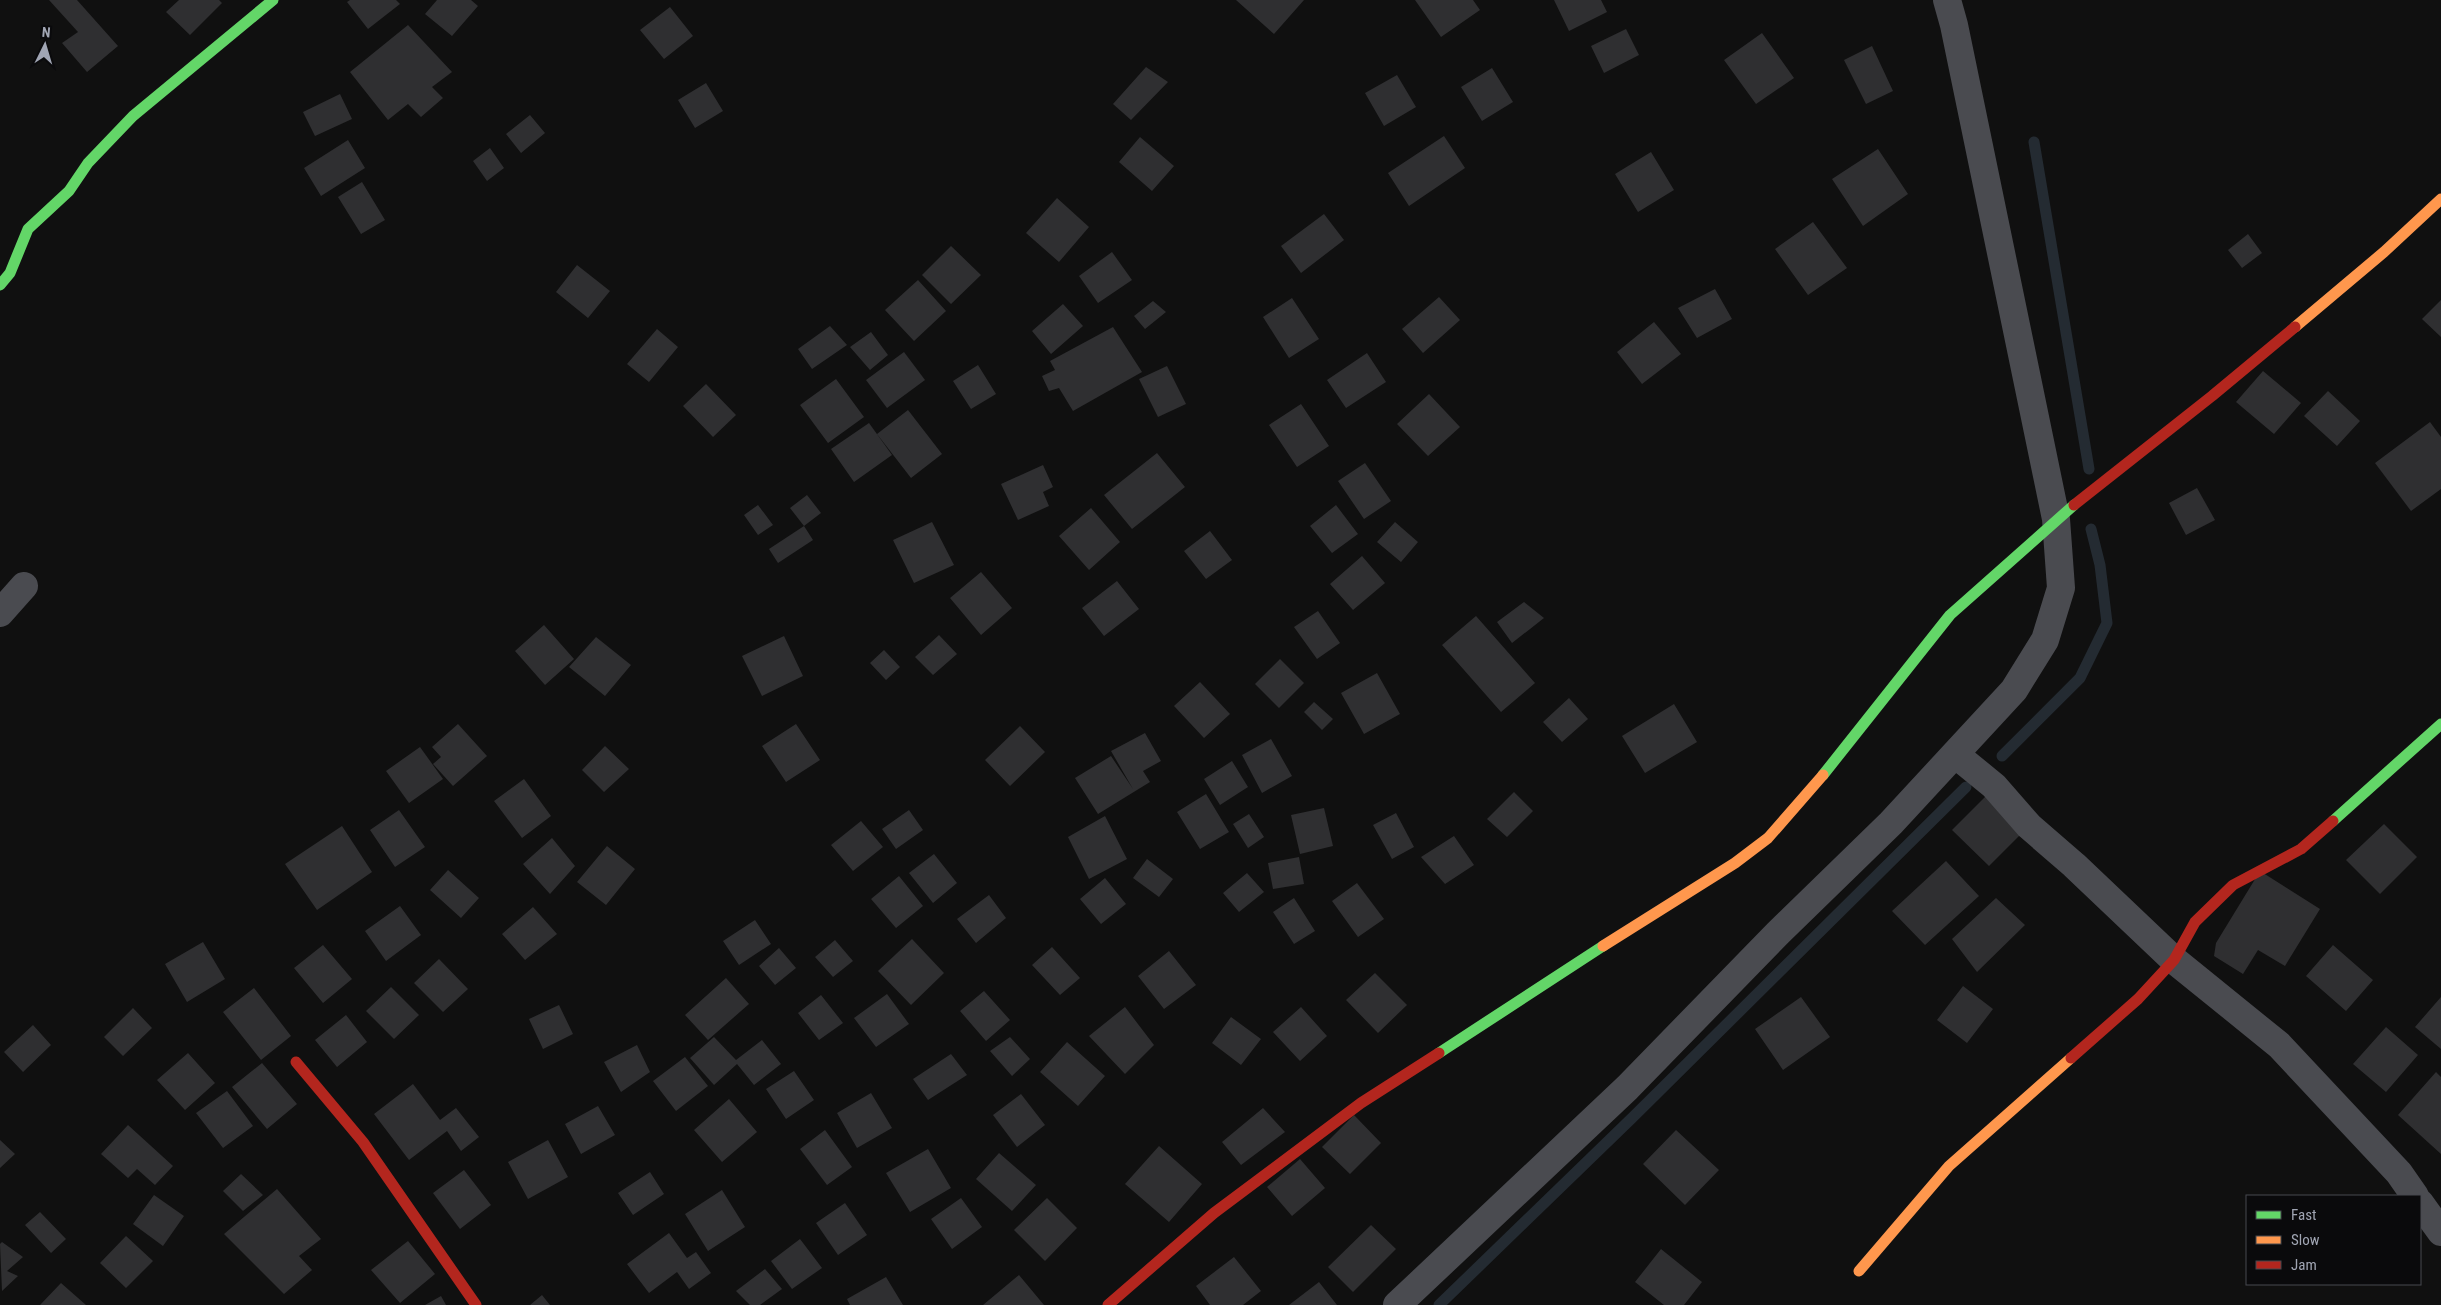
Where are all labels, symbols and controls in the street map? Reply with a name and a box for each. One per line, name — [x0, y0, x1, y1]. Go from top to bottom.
north arrow — [20, 20, 70, 70]
text: N — [41, 24, 51, 40]
legend — [2246, 1195, 2421, 1285]
text: Fast — [2291, 1206, 2316, 1224]
text: Slow — [2291, 1231, 2320, 1249]
text: Jam — [2291, 1256, 2317, 1274]

